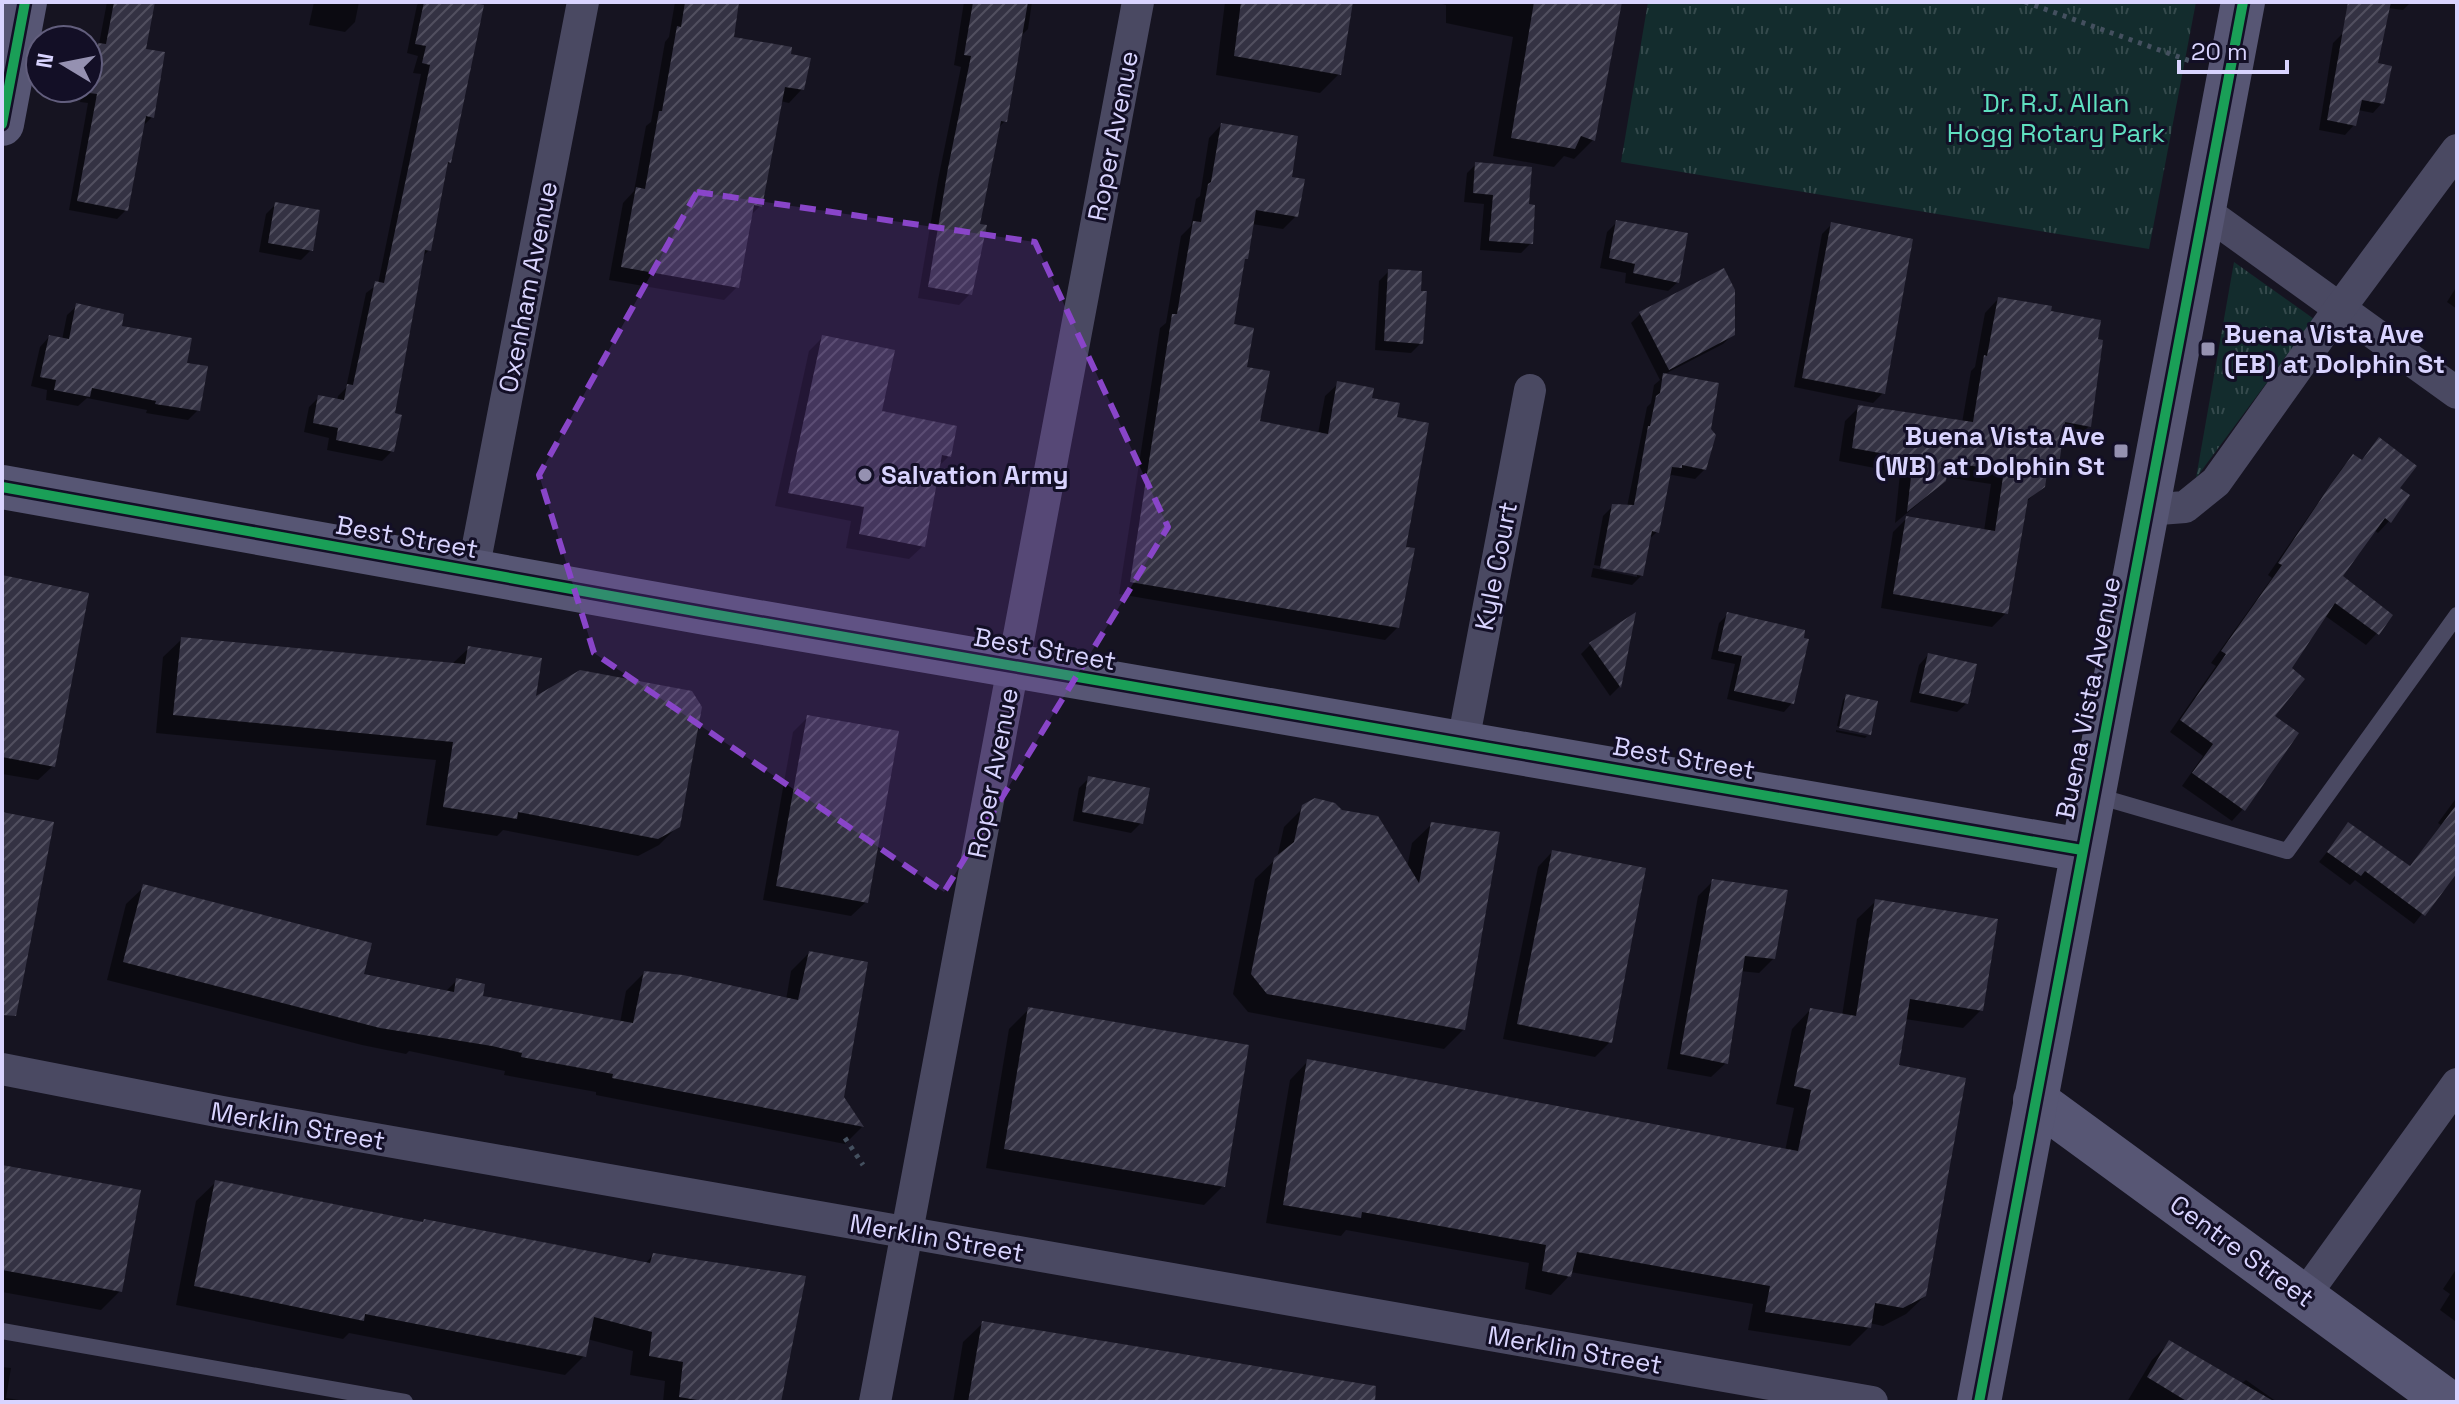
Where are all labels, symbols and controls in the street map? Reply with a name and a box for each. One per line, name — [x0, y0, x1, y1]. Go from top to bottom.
north arrow — [24, 24, 104, 104]
scale bar — [2179, 24, 2287, 74]
text: 20 m — [2191, 36, 2248, 67]
street label: Roper Avenue — [1080, 48, 1146, 224]
text: N — [29, 51, 59, 70]
park label: Dr. R.J. Allan Hogg Rotary Park — [1947, 86, 2165, 150]
street label: Oxenham Avenue — [491, 178, 565, 396]
place label: Buena Vista Ave (EB) at Dolphin St — [2224, 317, 2445, 381]
marker: Buena Vista Ave (EB) at Dolphin St — [2199, 340, 2217, 358]
place label: Buena Vista Ave (WB) at Dolphin St — [1875, 419, 2105, 483]
marker: Buena Vista Ave (WB) at Dolphin St — [2112, 442, 2130, 460]
place label: Salvation Army — [881, 458, 1069, 492]
marker: Salvation Army — [856, 466, 874, 484]
street label: Kyle Court — [1467, 499, 1525, 633]
street label: Best Street — [333, 508, 481, 566]
street label: Buena Vista Avenue — [2048, 574, 2128, 822]
street label: Best Street — [971, 620, 1119, 678]
street label: Roper Avenue — [960, 685, 1026, 861]
street label: Best Street — [1610, 729, 1758, 787]
street label: Merklin Street — [208, 1094, 388, 1158]
street label: Centre Street — [2163, 1187, 2321, 1315]
street label: Merklin Street — [847, 1206, 1027, 1270]
street label: Merklin Street — [1485, 1318, 1665, 1382]

